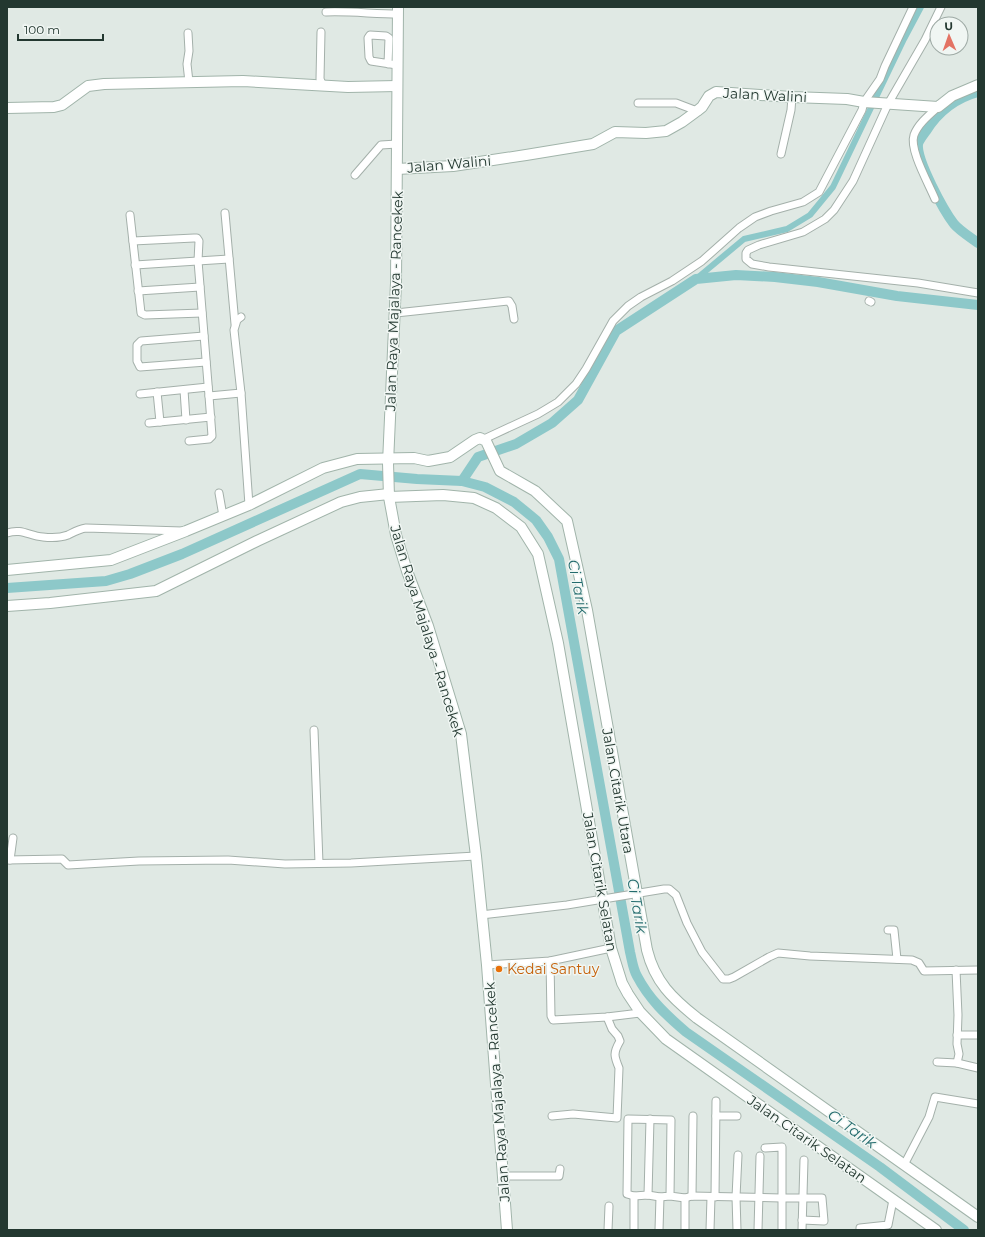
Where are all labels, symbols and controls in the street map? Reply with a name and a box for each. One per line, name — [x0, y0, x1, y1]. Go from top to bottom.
scale bar — [18, 16, 103, 42]
north arrow — [929, 16, 969, 56]
text: U — [944, 19, 953, 33]
text: 100 m — [24, 22, 60, 37]
street label: Jalan Walini — [721, 84, 808, 106]
street label: Jalan Walini — [405, 151, 492, 177]
street label: Jalan Raya Majalaya - Rancekek — [381, 190, 407, 412]
street label: Jalan Raya Majalaya - Rancekek — [386, 522, 468, 740]
water label: Ci Tarik — [564, 558, 593, 617]
street label: Jalan Citarik Utara — [598, 726, 638, 855]
street label: Jalan Citarik Selatan — [579, 810, 621, 953]
water label: Ci Tarik — [623, 877, 652, 936]
place label: Kedai Santuy — [507, 960, 600, 978]
marker: Kedai Santuy — [494, 964, 504, 974]
street label: Jalan Raya Majalaya - Rancekek — [480, 981, 514, 1204]
street label: Jalan Citarik Selatan — [743, 1091, 870, 1187]
water label: Ci Tarik — [824, 1105, 881, 1153]

